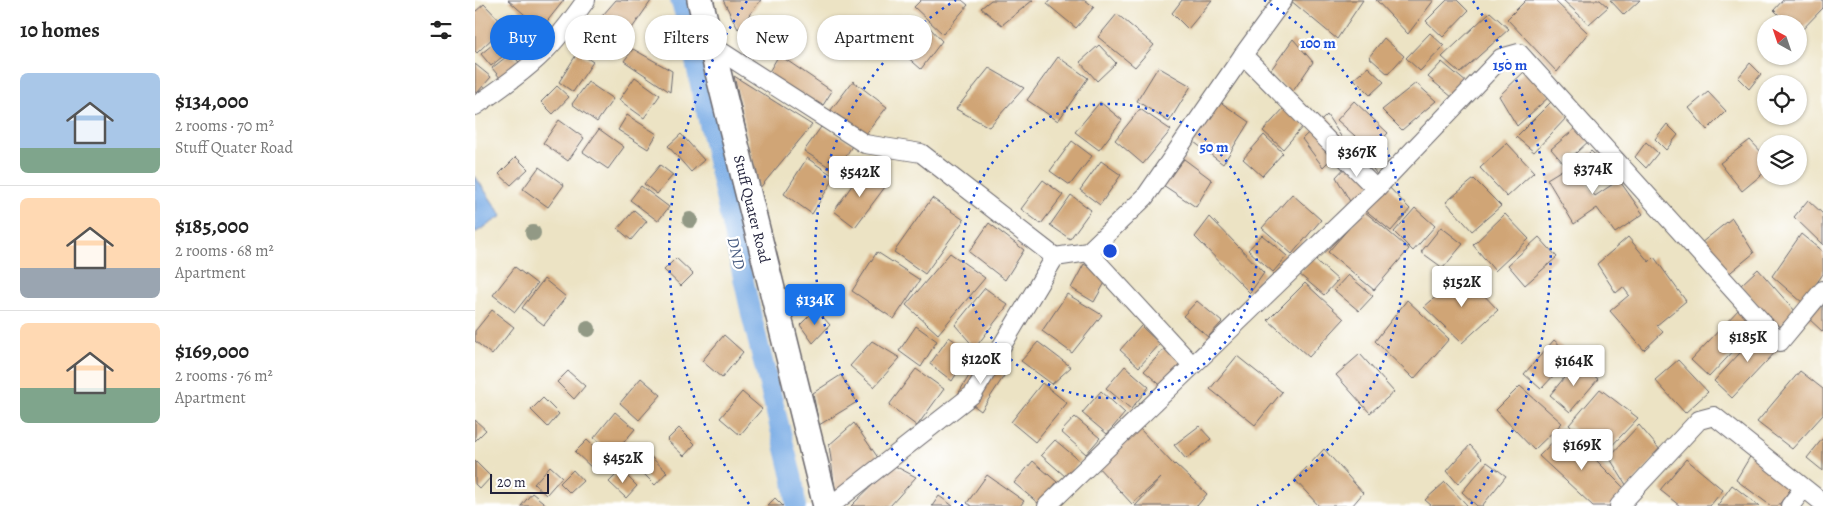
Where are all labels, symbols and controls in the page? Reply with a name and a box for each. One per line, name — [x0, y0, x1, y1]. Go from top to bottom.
chip: Buy — [490, 15, 555, 60]
chip: Rent — [565, 15, 635, 60]
chip: Filters — [645, 15, 727, 60]
chip: New — [737, 15, 807, 60]
chip: Apartment — [817, 15, 932, 60]
north arrow — [1757, 15, 1807, 65]
map controls — [1757, 15, 1807, 185]
text: 10 homes — [20, 16, 100, 44]
icon: filters — [427, 16, 455, 44]
text: 100 m — [1300, 33, 1336, 53]
text: 150 m — [1493, 55, 1528, 75]
button: locate — [1757, 75, 1807, 125]
text: $134,000 — [175, 87, 249, 115]
icon: home — [60, 93, 120, 153]
text: 2 rooms · 70 m² — [175, 115, 274, 137]
button: layers — [1757, 135, 1807, 185]
pin: $367K — [1322, 136, 1392, 178]
text: Stuff Quater Road — [175, 137, 293, 159]
text: 50 m — [1199, 137, 1229, 157]
text: $367K — [1337, 141, 1377, 163]
pin: $374K — [1558, 152, 1628, 195]
street label: Stuff Quater Road — [729, 153, 775, 266]
pin: $542K — [825, 156, 895, 198]
text: $374K — [1573, 158, 1613, 180]
text: $542K — [840, 161, 880, 183]
text: $185,000 — [175, 212, 249, 240]
icon: home — [60, 218, 120, 278]
water label: DND — [722, 235, 750, 272]
text: 2 rooms · 68 m² — [175, 240, 274, 262]
centre of rings — [1101, 242, 1119, 260]
text: Apartment — [175, 262, 246, 284]
pin: $152K — [1427, 266, 1497, 308]
text: $152K — [1443, 271, 1481, 293]
pin: $134K — [780, 284, 850, 326]
text: $134K — [796, 289, 834, 311]
pin: $185K — [1713, 320, 1783, 363]
text: $185K — [1729, 326, 1767, 348]
text: $169,000 — [175, 337, 249, 365]
pin: $120K — [946, 342, 1016, 385]
icon: home — [60, 343, 120, 403]
pin: $164K — [1539, 344, 1609, 387]
text: $120K — [961, 348, 1001, 370]
text: $164K — [1555, 350, 1593, 372]
text: 2 rooms · 76 m² — [175, 365, 273, 387]
text: Apartment — [175, 387, 246, 409]
pin: $169K — [1547, 428, 1617, 471]
text: $169K — [1563, 434, 1601, 456]
pin: $452K — [588, 442, 658, 484]
text: $452K — [603, 447, 643, 469]
scale bar — [490, 471, 549, 494]
text: 20 m — [497, 473, 526, 492]

